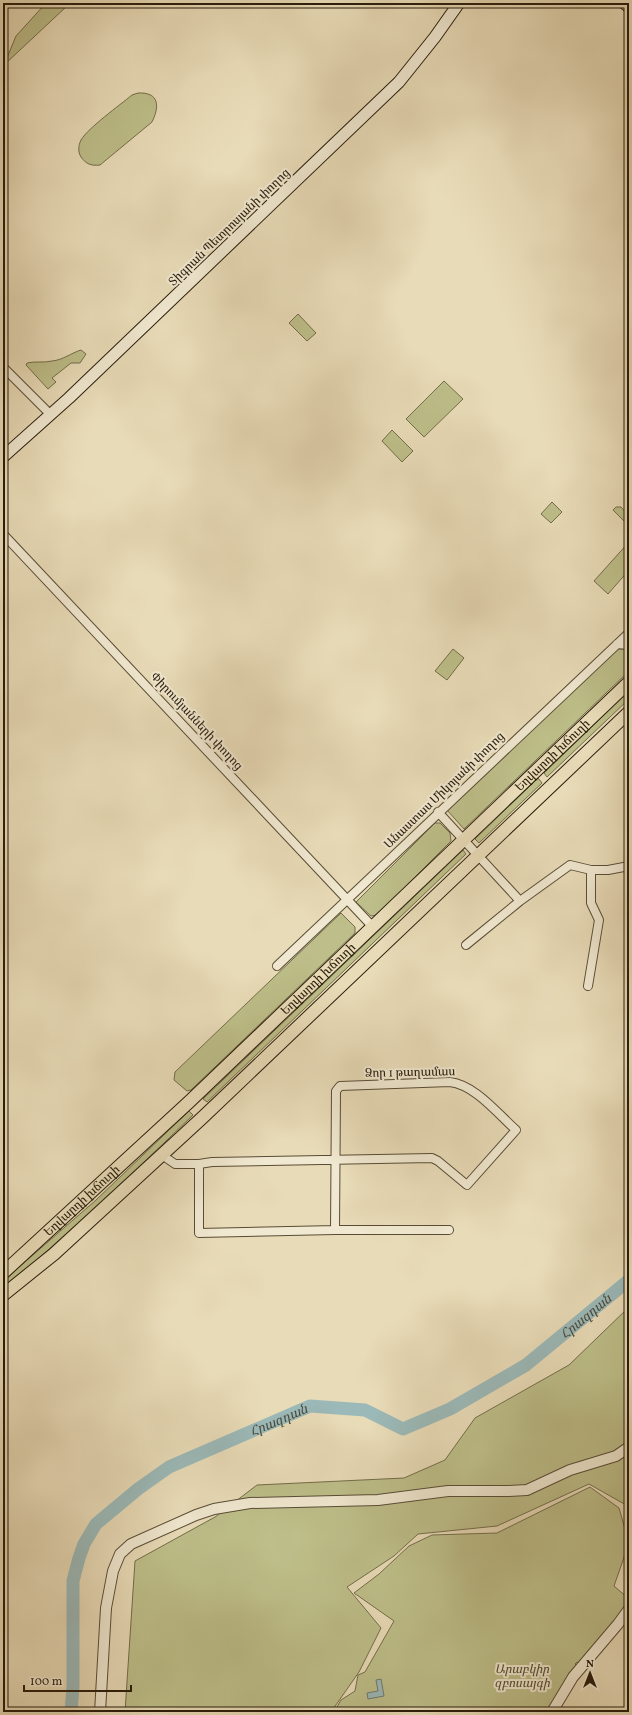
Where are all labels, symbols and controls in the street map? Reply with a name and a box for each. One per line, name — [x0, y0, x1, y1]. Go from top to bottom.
street label: Տիգրան Պետրոսյանի փողոց — [166, 165, 294, 290]
street label: Փիրումյանների փողոց — [147, 669, 246, 774]
street label: Եղվարդի խճուղի — [512, 716, 594, 795]
street label: Անաստաս Միկոյանի փողոց — [381, 729, 508, 853]
street label: Եղվարդի խճուղի — [278, 940, 360, 1019]
street label: Ձոր 1 թաղամաս — [365, 1064, 455, 1082]
street label: Եղվարդի խճուղի — [41, 1162, 124, 1240]
water label: Հրազդան — [557, 1291, 616, 1344]
water label: Հրազդան — [248, 1401, 311, 1442]
north arrow — [570, 1653, 610, 1693]
text: N — [586, 1657, 594, 1672]
park label: Արաբկիր զբոսայգի — [494, 1662, 551, 1692]
scale bar — [24, 1667, 131, 1693]
text: 100 m — [30, 1674, 63, 1690]

